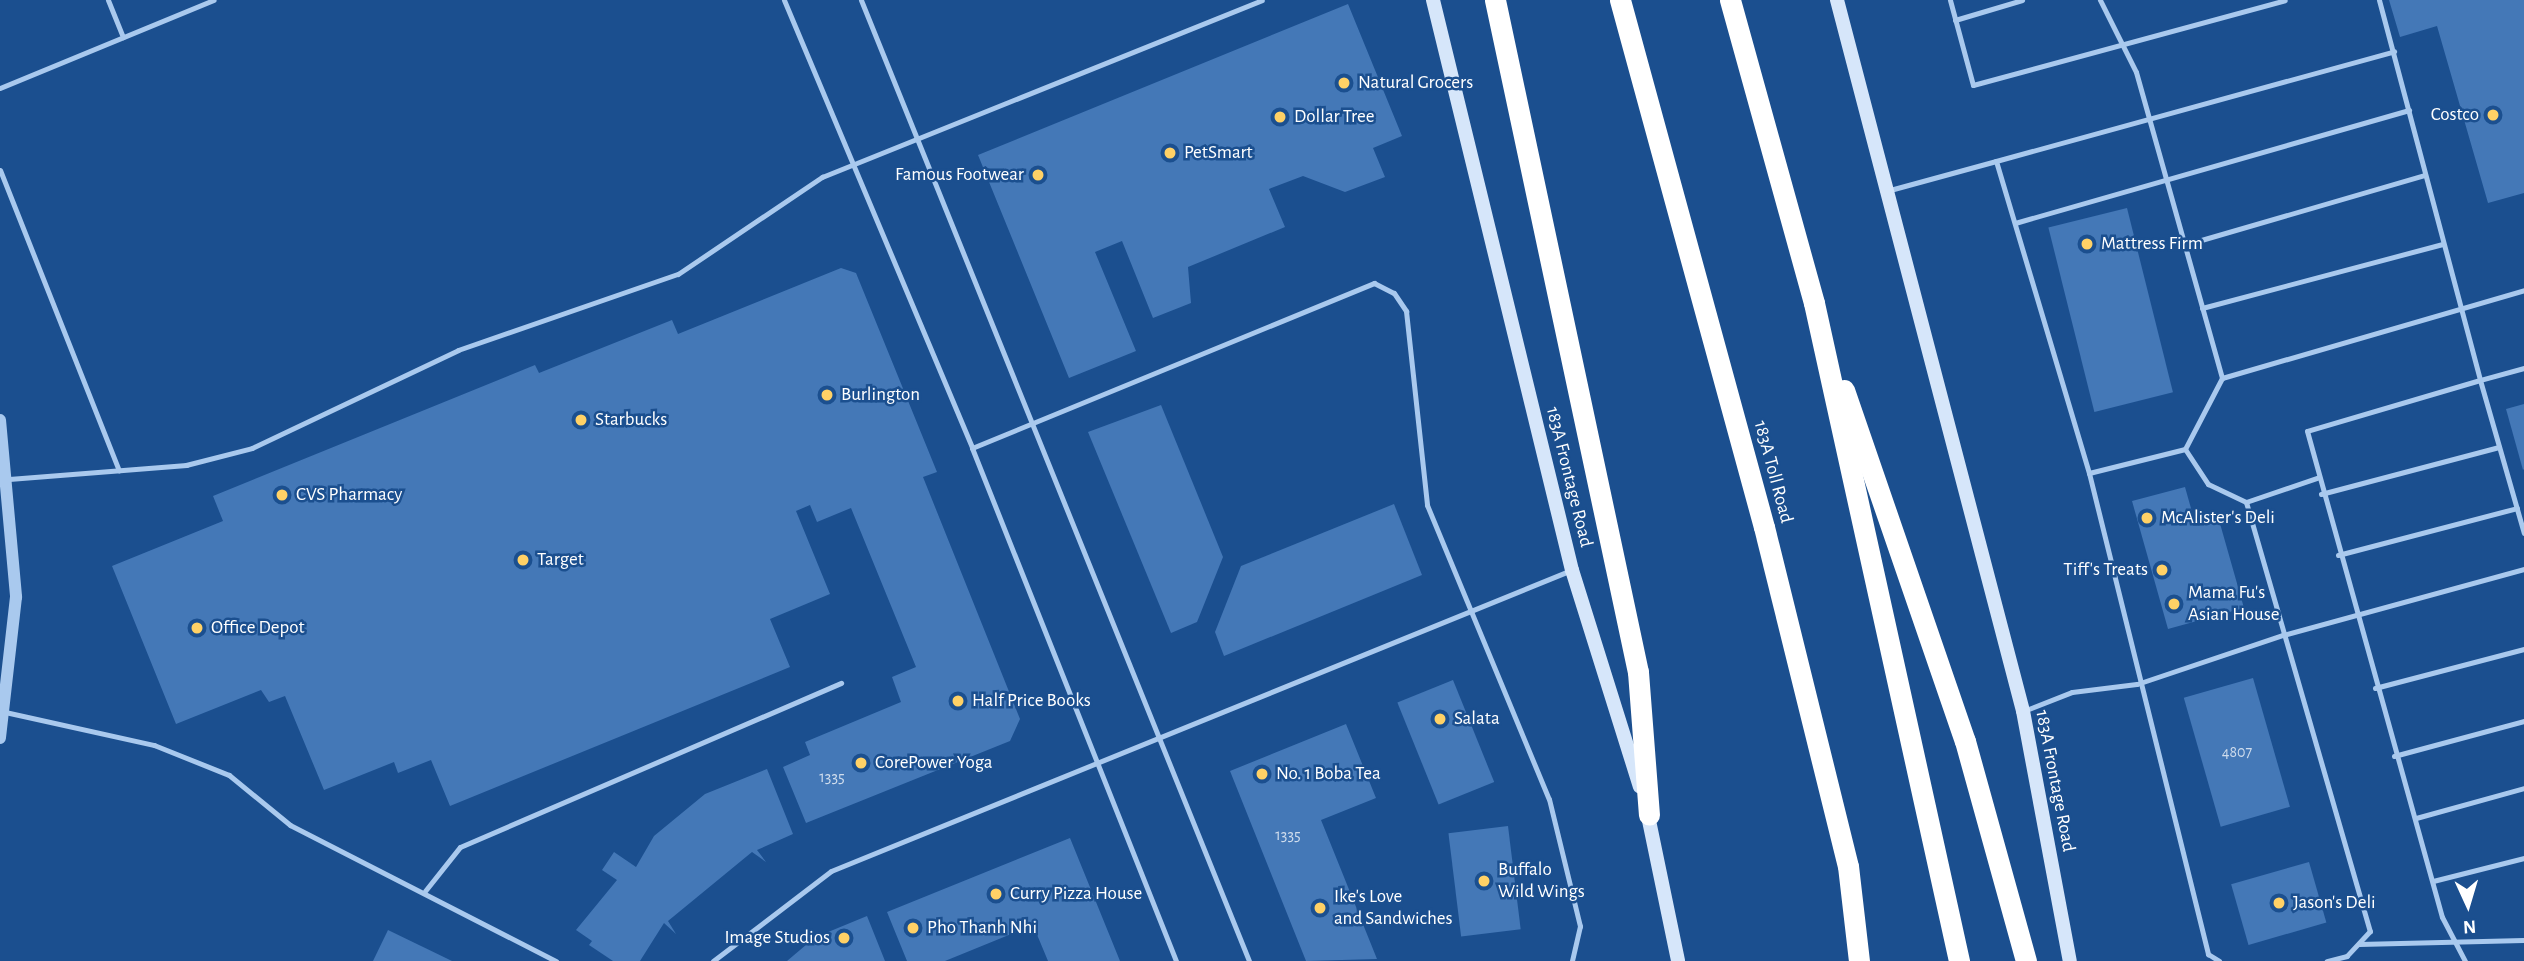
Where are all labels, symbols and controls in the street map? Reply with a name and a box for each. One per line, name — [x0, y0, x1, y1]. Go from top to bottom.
place label: Natural Grocers — [1358, 72, 1473, 94]
marker: Natural Grocers — [1336, 75, 1352, 91]
place label: Costco — [2431, 104, 2479, 126]
place label: Dollar Tree — [1294, 106, 1375, 128]
marker: Costco — [2485, 107, 2501, 123]
marker: Dollar Tree — [1272, 109, 1288, 125]
place label: PetSmart — [1184, 142, 1253, 164]
marker: PetSmart — [1162, 145, 1178, 161]
place label: Famous Footwear — [895, 164, 1024, 186]
marker: Famous Footwear — [1030, 167, 1046, 183]
place label: Mattress Firm — [2101, 233, 2203, 255]
marker: Mattress Firm — [2079, 236, 2095, 252]
place label: Burlington — [841, 384, 920, 406]
marker: Burlington — [819, 387, 835, 403]
street label: 183A Frontage Road — [1541, 404, 1597, 550]
place label: Starbucks — [595, 409, 667, 431]
marker: Starbucks — [573, 412, 589, 428]
street label: 183A Toll Road — [1748, 418, 1798, 526]
place label: CVS Pharmacy — [296, 484, 402, 506]
marker: CVS Pharmacy — [274, 487, 290, 503]
place label: McAlister's Deli — [2161, 507, 2275, 529]
marker: McAlister's Deli — [2139, 510, 2155, 526]
place label: Target — [537, 549, 584, 571]
marker: Target — [515, 552, 531, 568]
place label: Tiff's Treats — [2063, 559, 2148, 581]
marker: Tiff's Treats — [2154, 562, 2170, 578]
place label: Mama Fu's Asian House — [2188, 582, 2280, 626]
marker: Mama Fu's Asian House — [2166, 596, 2182, 612]
place label: Office Depot — [211, 617, 305, 639]
marker: Office Depot — [189, 620, 205, 636]
place label: Half Price Books — [972, 690, 1091, 712]
marker: Half Price Books — [950, 693, 966, 709]
place label: Salata — [1454, 708, 1500, 730]
street label: 183A Frontage Road — [2030, 708, 2080, 854]
marker: Salata — [1432, 711, 1448, 727]
house number: 4807 — [2222, 742, 2252, 762]
place label: CorePower Yoga — [875, 752, 993, 774]
marker: CorePower Yoga — [853, 755, 869, 771]
place label: No. 1 Boba Tea — [1276, 763, 1381, 785]
marker: No. 1 Boba Tea — [1254, 766, 1270, 782]
house number: 1335 — [819, 767, 845, 787]
house number: 1335 — [1275, 825, 1301, 845]
place label: Buffalo Wild Wings — [1498, 859, 1585, 903]
north arrow — [2433, 870, 2503, 940]
marker: Buffalo Wild Wings — [1476, 873, 1492, 889]
place label: Curry Pizza House — [1010, 883, 1142, 905]
marker: Curry Pizza House — [988, 886, 1004, 902]
place label: Ike's Love and Sandwiches — [1334, 886, 1453, 930]
place label: Jason's Deli — [2293, 892, 2376, 914]
marker: Jason's Deli — [2271, 895, 2287, 911]
marker: Ike's Love and Sandwiches — [1312, 900, 1328, 916]
place label: Pho Thanh Nhi — [927, 917, 1037, 939]
text: N — [2462, 917, 2477, 936]
marker: Pho Thanh Nhi — [905, 920, 921, 936]
place label: Image Studios — [724, 927, 830, 949]
marker: Image Studios — [836, 930, 852, 946]

